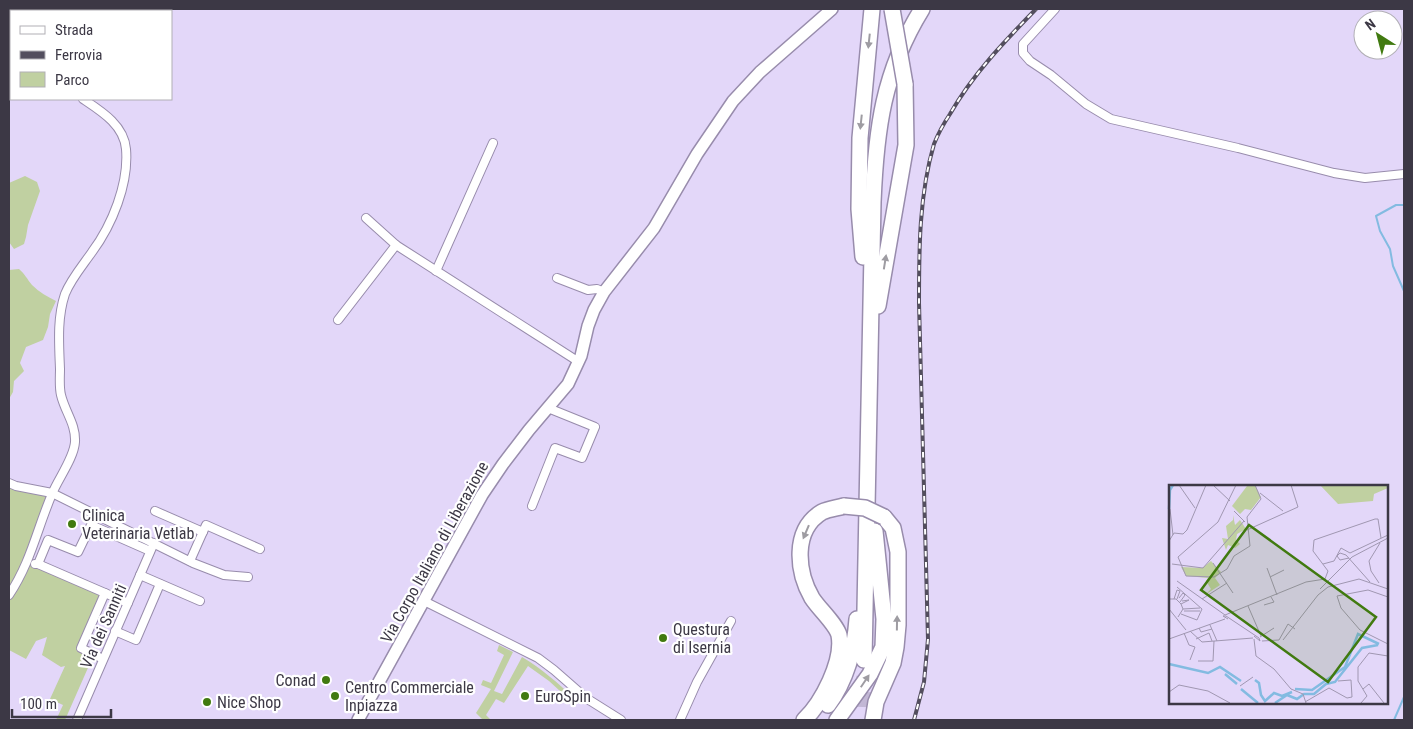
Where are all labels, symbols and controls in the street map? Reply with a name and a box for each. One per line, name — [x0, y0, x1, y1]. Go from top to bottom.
legend — [10, 10, 172, 100]
north arrow — [1353, 10, 1403, 60]
text: N — [1362, 15, 1379, 33]
text: Strada — [55, 21, 93, 39]
one-way arrow — [865, 33, 873, 49]
text: Ferrovia — [55, 46, 103, 64]
text: Parco — [55, 71, 89, 89]
one-way arrow — [857, 114, 865, 130]
one-way arrow — [882, 253, 890, 269]
street label: Via Corpo Italiano di Liberazione — [377, 458, 492, 646]
inset map — [1169, 485, 1388, 704]
place label: Clinica Veterinaria Vetlab — [82, 506, 194, 543]
marker: Clinica Veterinaria Vetlab — [66, 518, 78, 530]
one-way arrow — [802, 525, 810, 540]
street label: Via dei Sanniti — [76, 581, 130, 671]
one-way arrow — [894, 615, 902, 631]
place label: Questura di Isernia — [673, 620, 731, 657]
marker: Questura di Isernia — [657, 632, 669, 644]
place label: Conad — [276, 671, 316, 690]
marker: Conad — [320, 674, 332, 686]
one-way arrow — [861, 674, 870, 688]
place label: Centro Commerciale Inpiazza — [345, 678, 474, 715]
scale bar — [12, 686, 111, 718]
place label: EuroSpin — [535, 687, 591, 706]
marker: Centro Commerciale Inpiazza — [329, 690, 341, 702]
marker: EuroSpin — [519, 690, 531, 702]
place label: Nice Shop — [217, 693, 281, 712]
text: 100 m — [20, 695, 57, 713]
marker: Nice Shop — [201, 696, 213, 708]

